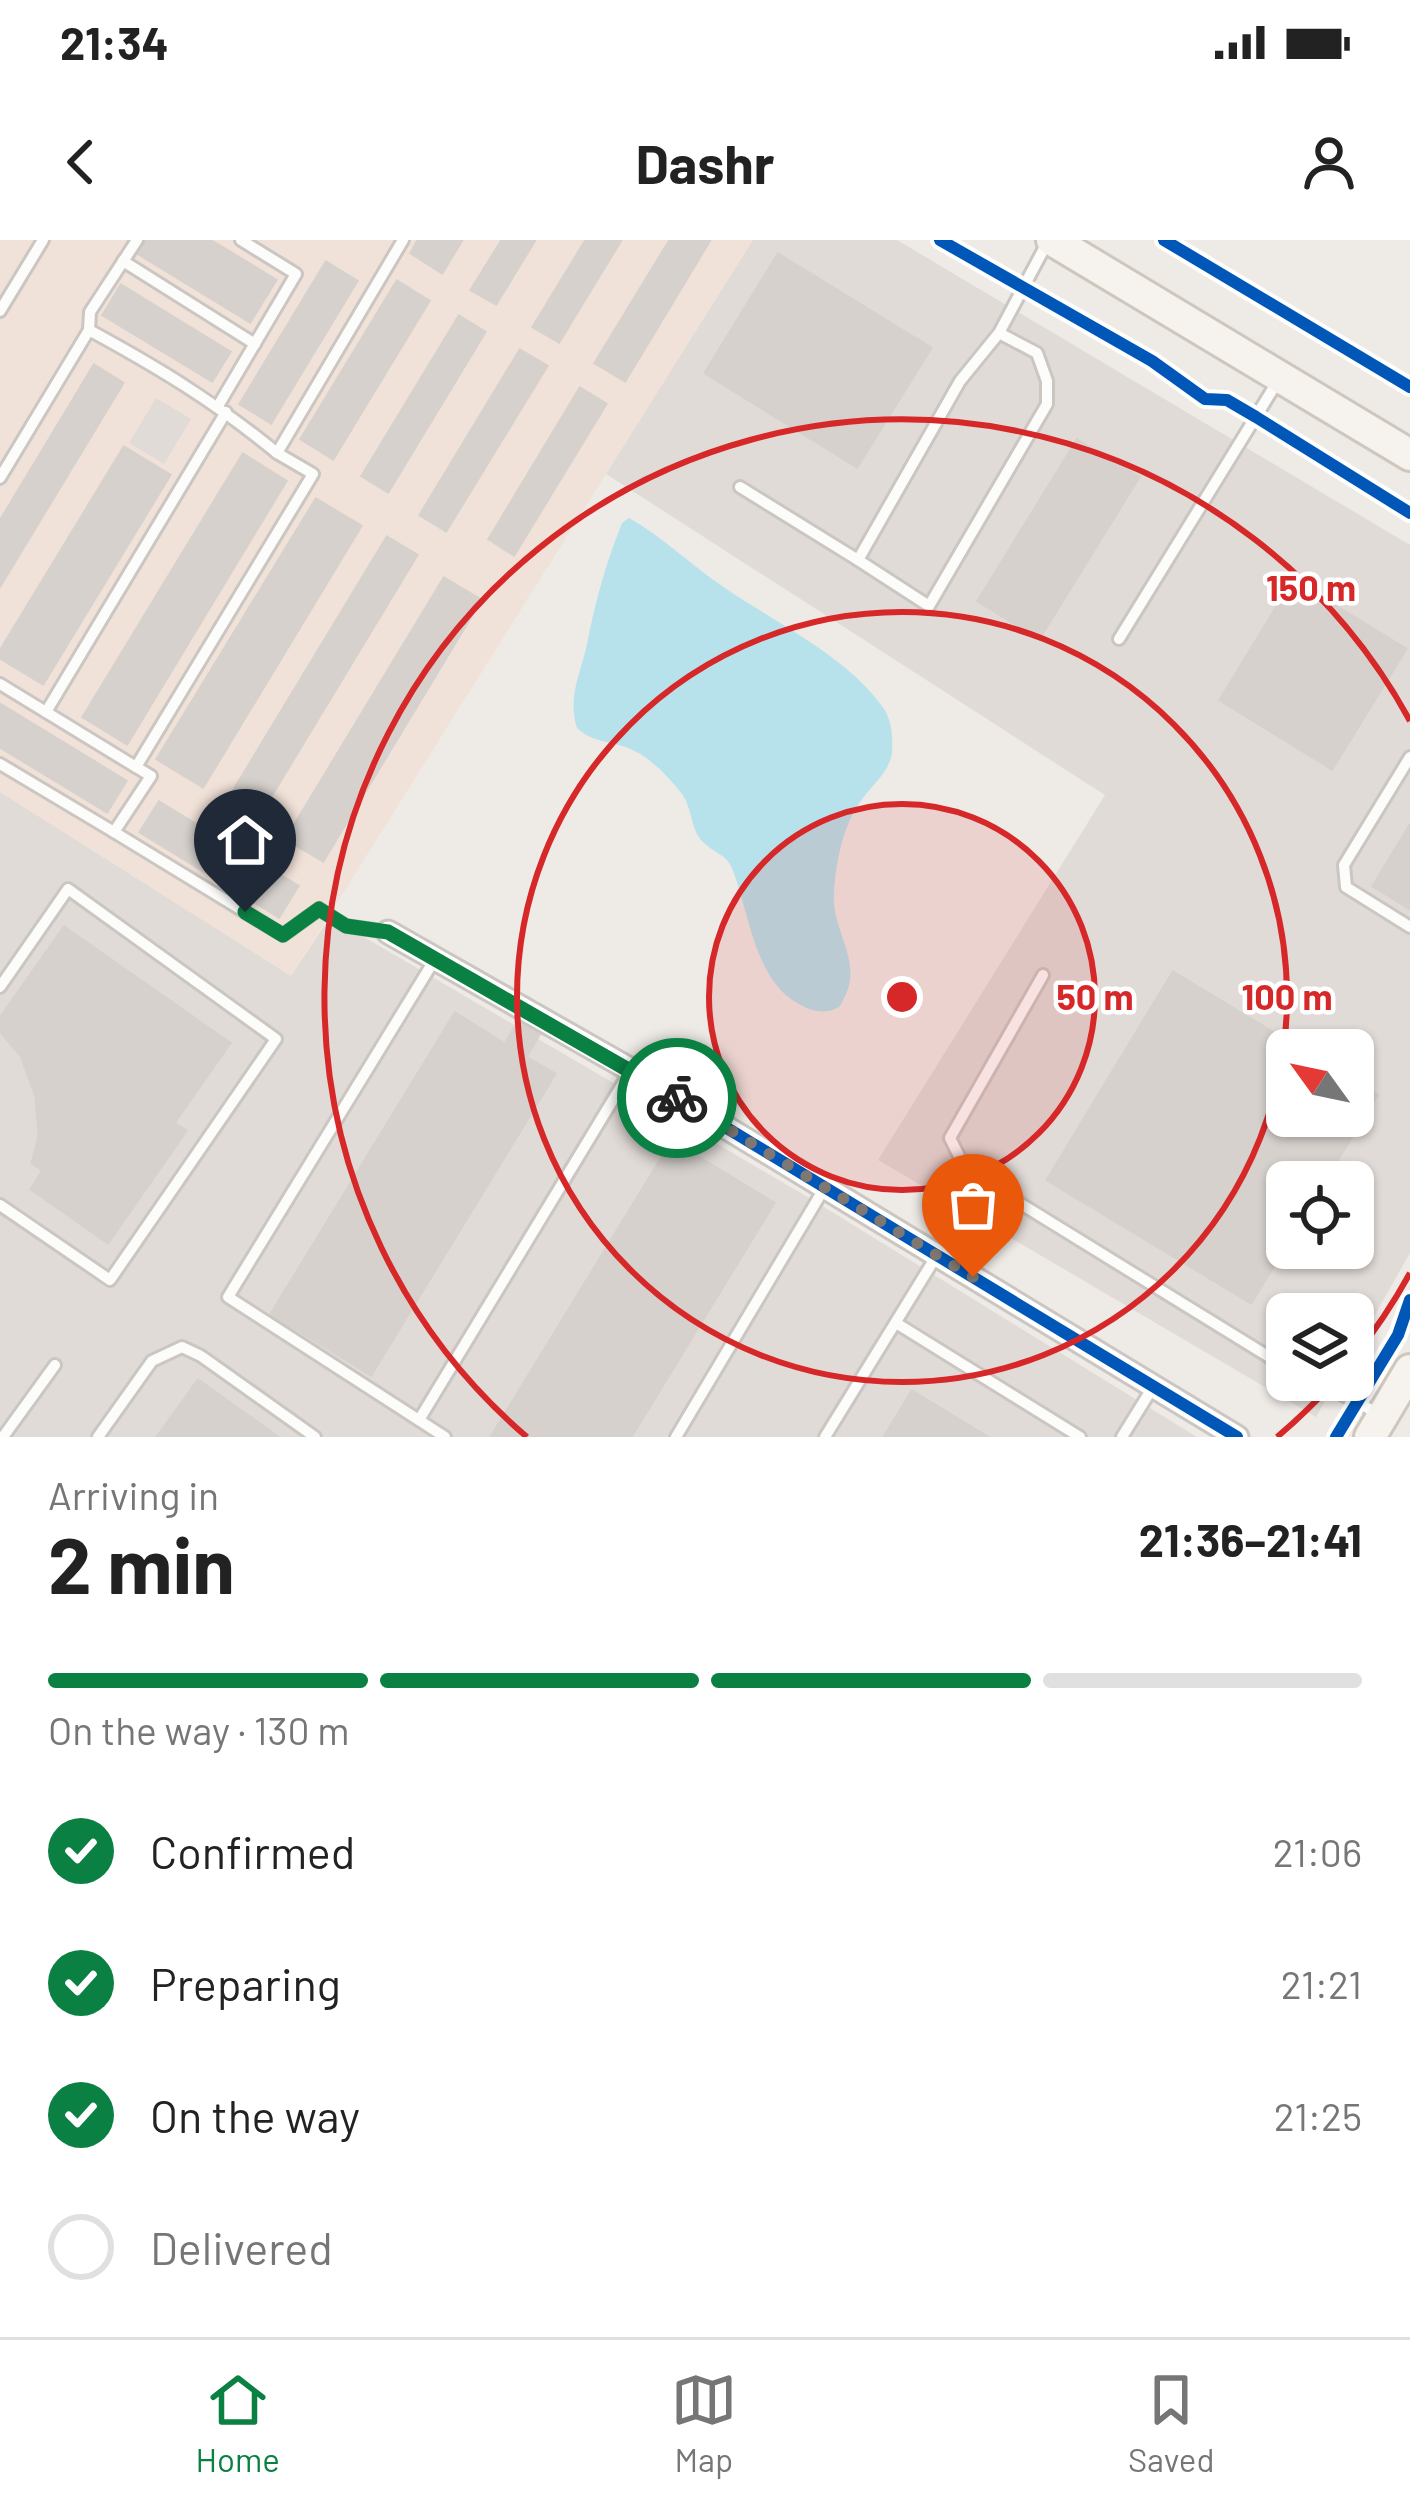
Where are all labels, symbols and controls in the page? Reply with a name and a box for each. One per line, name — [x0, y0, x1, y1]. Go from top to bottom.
text: 21:34 — [60, 15, 169, 69]
icon: back — [48, 129, 114, 195]
icon: person — [1296, 129, 1362, 195]
text: Dashr — [635, 130, 775, 195]
text: 150 m — [1266, 565, 1356, 608]
pin — [194, 789, 296, 912]
icon: home — [212, 807, 278, 873]
text: 50 m — [1056, 974, 1134, 1017]
text: 100 m — [1241, 974, 1333, 1017]
centre of rings — [881, 976, 923, 1018]
north arrow — [1266, 1029, 1374, 1137]
map controls — [1266, 1029, 1374, 1401]
courier — [617, 1038, 737, 1158]
icon: bike — [644, 1065, 710, 1131]
pin — [922, 1154, 1024, 1277]
button: locate — [1266, 1161, 1374, 1269]
icon: bag — [940, 1172, 1006, 1238]
button: layers — [1266, 1293, 1374, 1401]
text: Arriving in — [48, 1471, 219, 1518]
text: 21:36–21:41 — [1139, 1512, 1362, 1566]
text: 2 min — [48, 1516, 235, 1610]
text: On the way · 130 m — [48, 1706, 350, 1753]
icon: check — [48, 1818, 114, 1884]
text: Confirmed — [150, 1824, 355, 1878]
text: 21:06 — [1273, 1828, 1362, 1875]
icon: check — [48, 1950, 114, 2016]
text: Preparing — [150, 1956, 341, 2010]
text: 21:21 — [1281, 1960, 1362, 2007]
icon: check — [48, 2082, 114, 2148]
text: On the way — [150, 2088, 360, 2142]
text: 21:25 — [1274, 2092, 1362, 2139]
text: Delivered — [150, 2220, 333, 2274]
tab: Home — [196, 2367, 280, 2479]
tab: Map — [671, 2367, 737, 2479]
tab: Saved — [1128, 2367, 1214, 2479]

